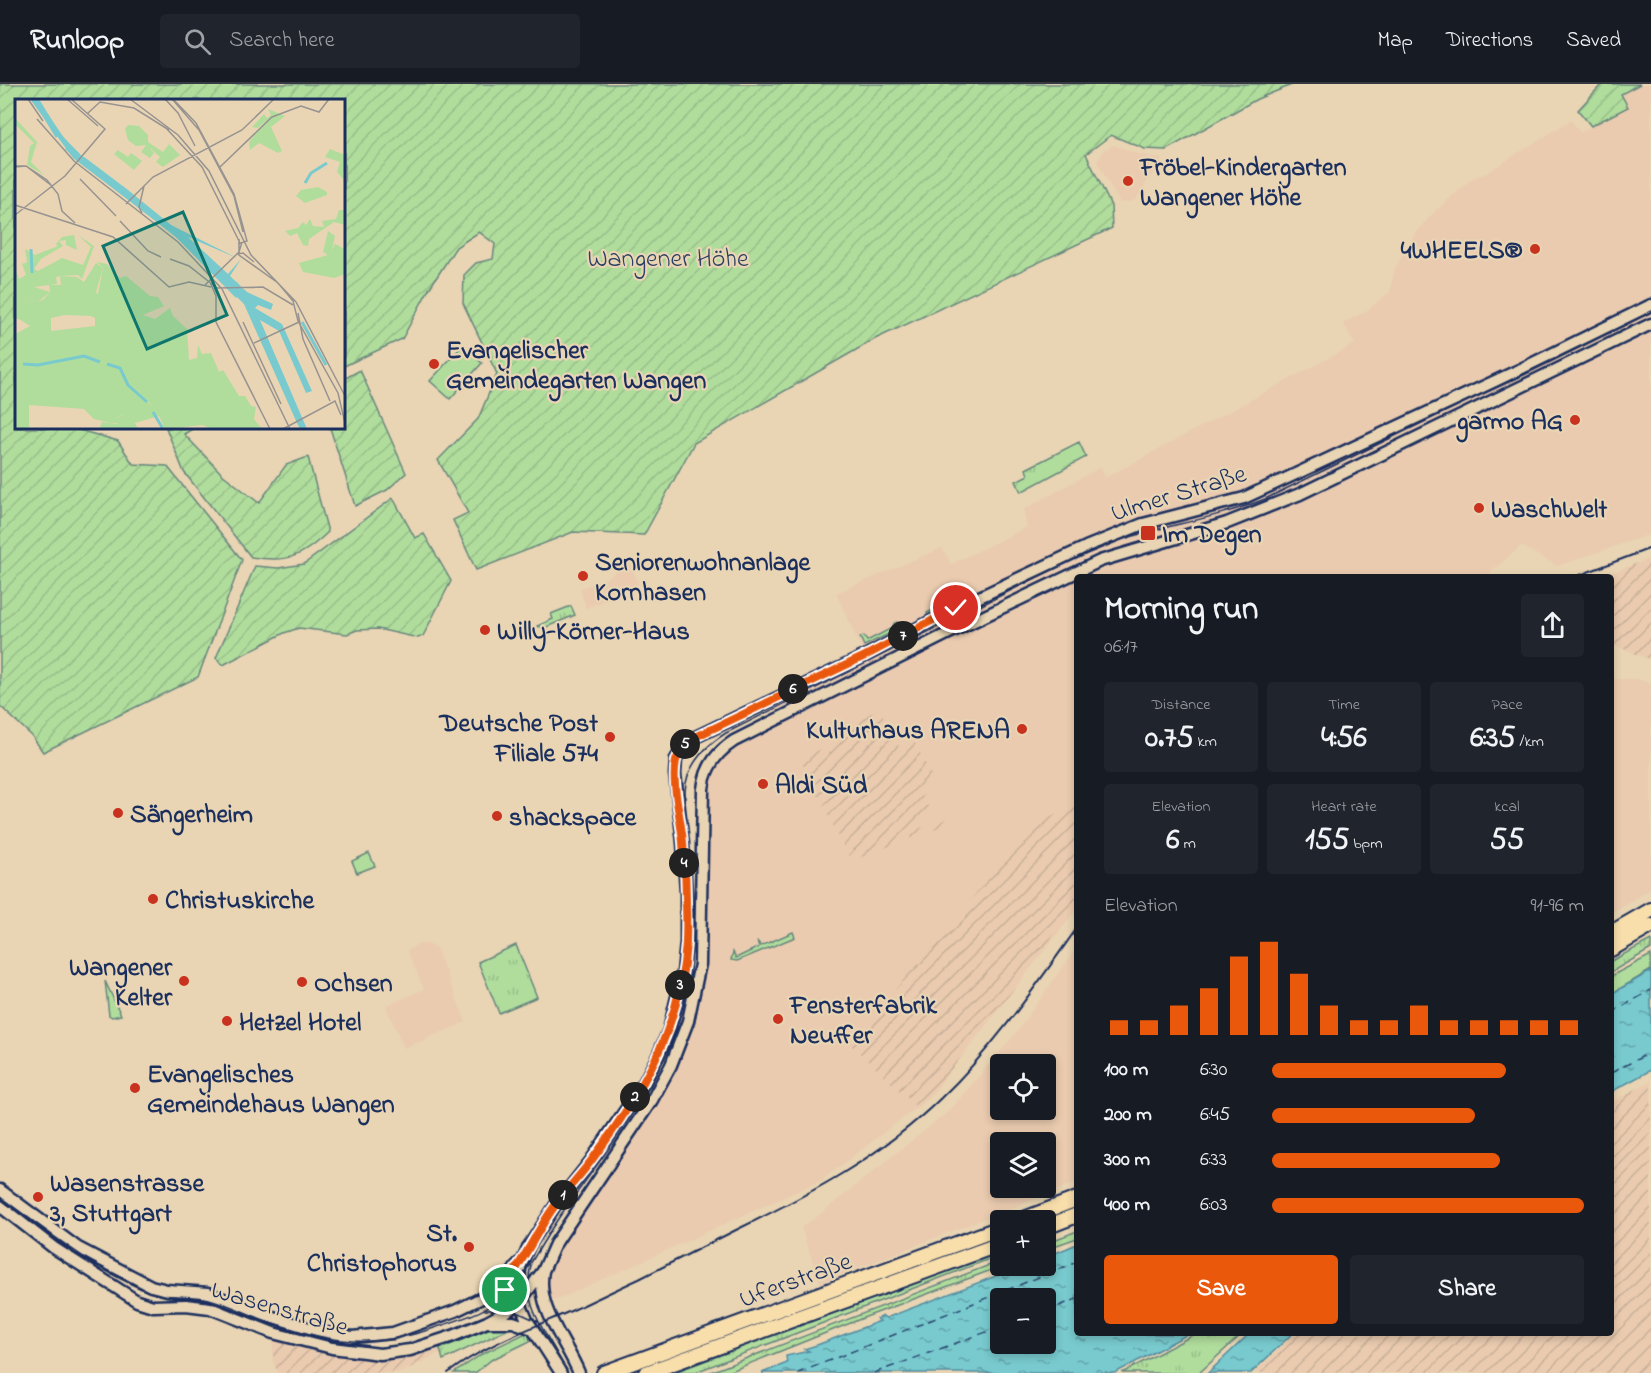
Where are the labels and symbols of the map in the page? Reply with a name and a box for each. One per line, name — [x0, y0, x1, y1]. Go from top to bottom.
inset map — [15, 99, 345, 429]
place label: Fröbel-Kindergarten Wangener Höhe — [1138, 150, 1347, 219]
marker: Fröbel-Kindergarten Wangener Höhe — [1121, 174, 1135, 188]
place label: 4WHEELS® — [1401, 233, 1523, 271]
park label: Wangener Höhe — [587, 241, 749, 279]
marker: 4WHEELS® — [1528, 242, 1542, 256]
place label: Evangelischer Gemeindegarten Wangen — [446, 333, 706, 402]
marker: Evangelischer Gemeindegarten Wangen — [427, 357, 441, 371]
place label: garmo AG — [1456, 404, 1563, 443]
marker: garmo AG — [1568, 413, 1582, 427]
street label: Ulmer Straße — [1106, 456, 1252, 534]
place label: WaschWelt — [1491, 492, 1607, 530]
marker: WaschWelt — [1472, 501, 1486, 515]
place label: Im Degen — [1162, 517, 1262, 556]
marker: Im Degen — [1139, 524, 1157, 542]
place label: Seniorenwohnanlage Kornhasen — [595, 545, 812, 613]
marker: Seniorenwohnanlage Kornhasen — [576, 569, 590, 583]
pin — [930, 582, 981, 633]
place label: Willy-Körner-Haus — [497, 614, 690, 652]
pin: 7 — [888, 621, 918, 651]
marker: Willy-Körner-Haus — [478, 623, 492, 637]
pin: 6 — [778, 674, 808, 704]
place label: Deutsche Post Filiale 574 — [438, 706, 598, 774]
place label: Kulturhaus ARENA — [806, 713, 1010, 751]
marker: Kulturhaus ARENA — [1015, 722, 1029, 736]
pin: 5 — [670, 729, 700, 759]
marker: Deutsche Post Filiale 574 — [603, 730, 617, 744]
place label: Aldi Süd — [775, 768, 868, 806]
marker: Aldi Süd — [756, 777, 770, 791]
place label: Sängerheim — [130, 797, 253, 836]
place label: shackspace — [509, 800, 638, 838]
marker: Sängerheim — [111, 806, 125, 820]
marker: shackspace — [490, 809, 504, 823]
pin: 4 — [669, 848, 699, 878]
place label: Christuskirche — [165, 883, 315, 921]
marker: Christuskirche — [146, 892, 160, 906]
place label: Wangener Kelter — [69, 950, 173, 1018]
place label: Ochsen — [314, 966, 393, 1004]
pin: 3 — [665, 970, 695, 1000]
marker: Wangener Kelter — [177, 974, 191, 988]
marker: Ochsen — [295, 975, 309, 989]
place label: Fensterfabrik Neuffer — [788, 988, 938, 1056]
place label: Hetzel Hotel — [239, 1005, 361, 1043]
marker: Fensterfabrik Neuffer — [771, 1012, 785, 1026]
marker: Hetzel Hotel — [220, 1014, 234, 1028]
place label: Evangelisches Gemeindehaus Wangen — [147, 1057, 395, 1126]
marker: Evangelisches Gemeindehaus Wangen — [128, 1081, 142, 1095]
pin: 2 — [620, 1082, 650, 1112]
place label: Wasenstrasse 3, Stuttgart — [49, 1166, 205, 1235]
pin: 1 — [548, 1180, 578, 1210]
marker: Wasenstrasse 3, Stuttgart — [31, 1190, 45, 1204]
place label: St. Christophorus — [307, 1216, 458, 1284]
marker: St. Christophorus — [462, 1240, 476, 1254]
street label: Uferstraße — [734, 1244, 858, 1320]
pin — [479, 1264, 530, 1315]
street label: Wasenstraße — [206, 1272, 353, 1348]

